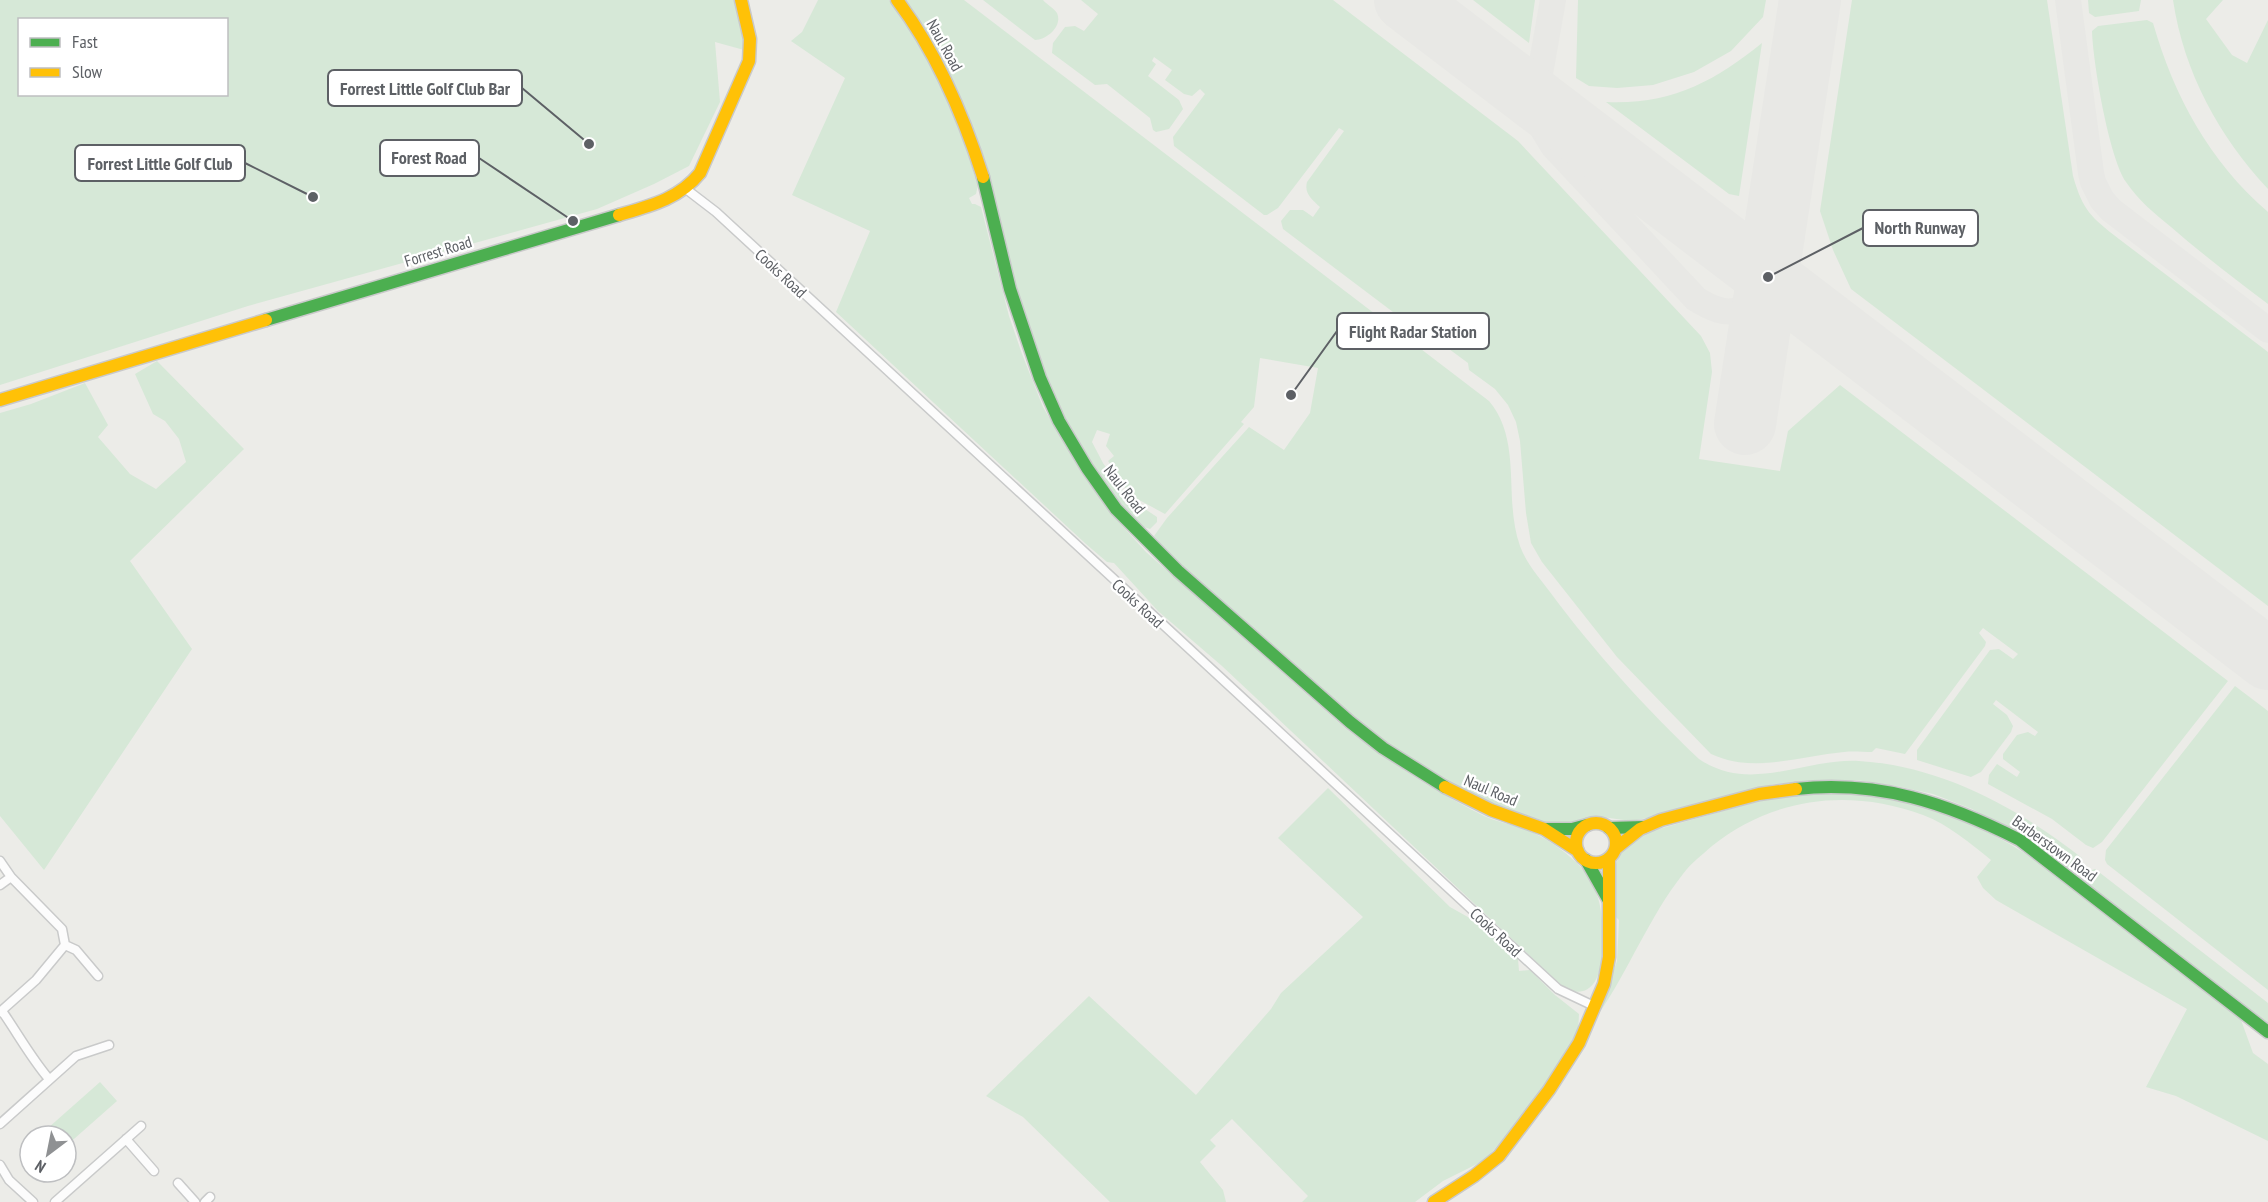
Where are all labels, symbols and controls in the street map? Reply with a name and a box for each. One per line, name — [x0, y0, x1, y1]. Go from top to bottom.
street label: Naul Road — [923, 15, 967, 75]
legend — [18, 18, 228, 96]
text: Fast — [72, 30, 98, 53]
text: Slow — [72, 60, 103, 83]
callout: Forrest Little Golf Club Bar — [328, 70, 522, 106]
text: Forrest Little Golf Club Bar — [340, 77, 511, 100]
callout: Forest Road — [380, 140, 479, 176]
callout: Forrest Little Golf Club — [75, 145, 245, 181]
text: Forest Road — [391, 146, 467, 169]
text: Forrest Little Golf Club — [88, 152, 232, 175]
callout: North Runway — [1863, 210, 1978, 246]
text: North Runway — [1875, 216, 1966, 239]
street label: Forrest Road — [402, 231, 474, 271]
street label: Cooks Road — [751, 244, 811, 302]
callout: Flight Radar Station — [1337, 313, 1489, 349]
text: Flight Radar Station — [1349, 320, 1477, 343]
street label: Naul Road — [1100, 461, 1150, 517]
street label: Cooks Road — [1108, 574, 1168, 632]
street label: Naul Road — [1461, 770, 1521, 810]
street label: Barberstown Road — [2009, 811, 2101, 885]
street label: Cooks Road — [1466, 903, 1526, 961]
north arrow — [18, 1124, 78, 1184]
text: N — [31, 1156, 49, 1177]

